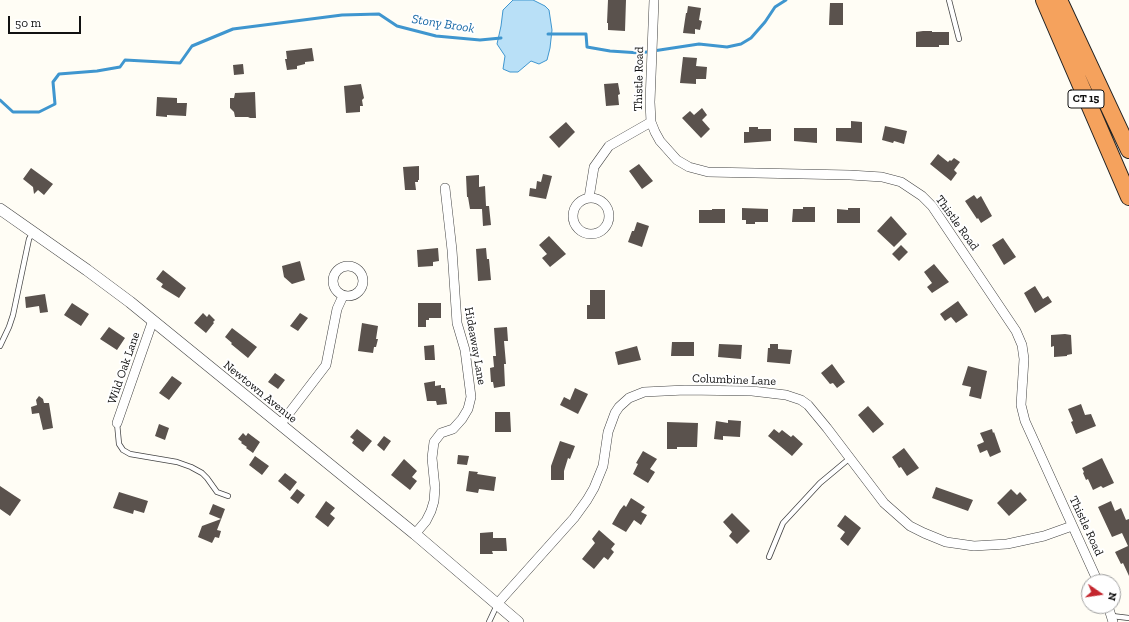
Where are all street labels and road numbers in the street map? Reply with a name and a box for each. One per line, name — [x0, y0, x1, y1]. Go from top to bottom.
street label: Thistle Road — [631, 47, 647, 111]
road number: CT 15 — [1068, 90, 1104, 108]
street label: Thistle Road — [932, 193, 982, 253]
street label: Hideaway Lane — [461, 306, 489, 386]
street label: Wild Oak Lane — [105, 330, 143, 406]
street label: Newtown Avenue — [220, 358, 300, 426]
street label: Columbine Lane — [692, 371, 776, 389]
street label: Thistle Road — [1066, 494, 1106, 558]

